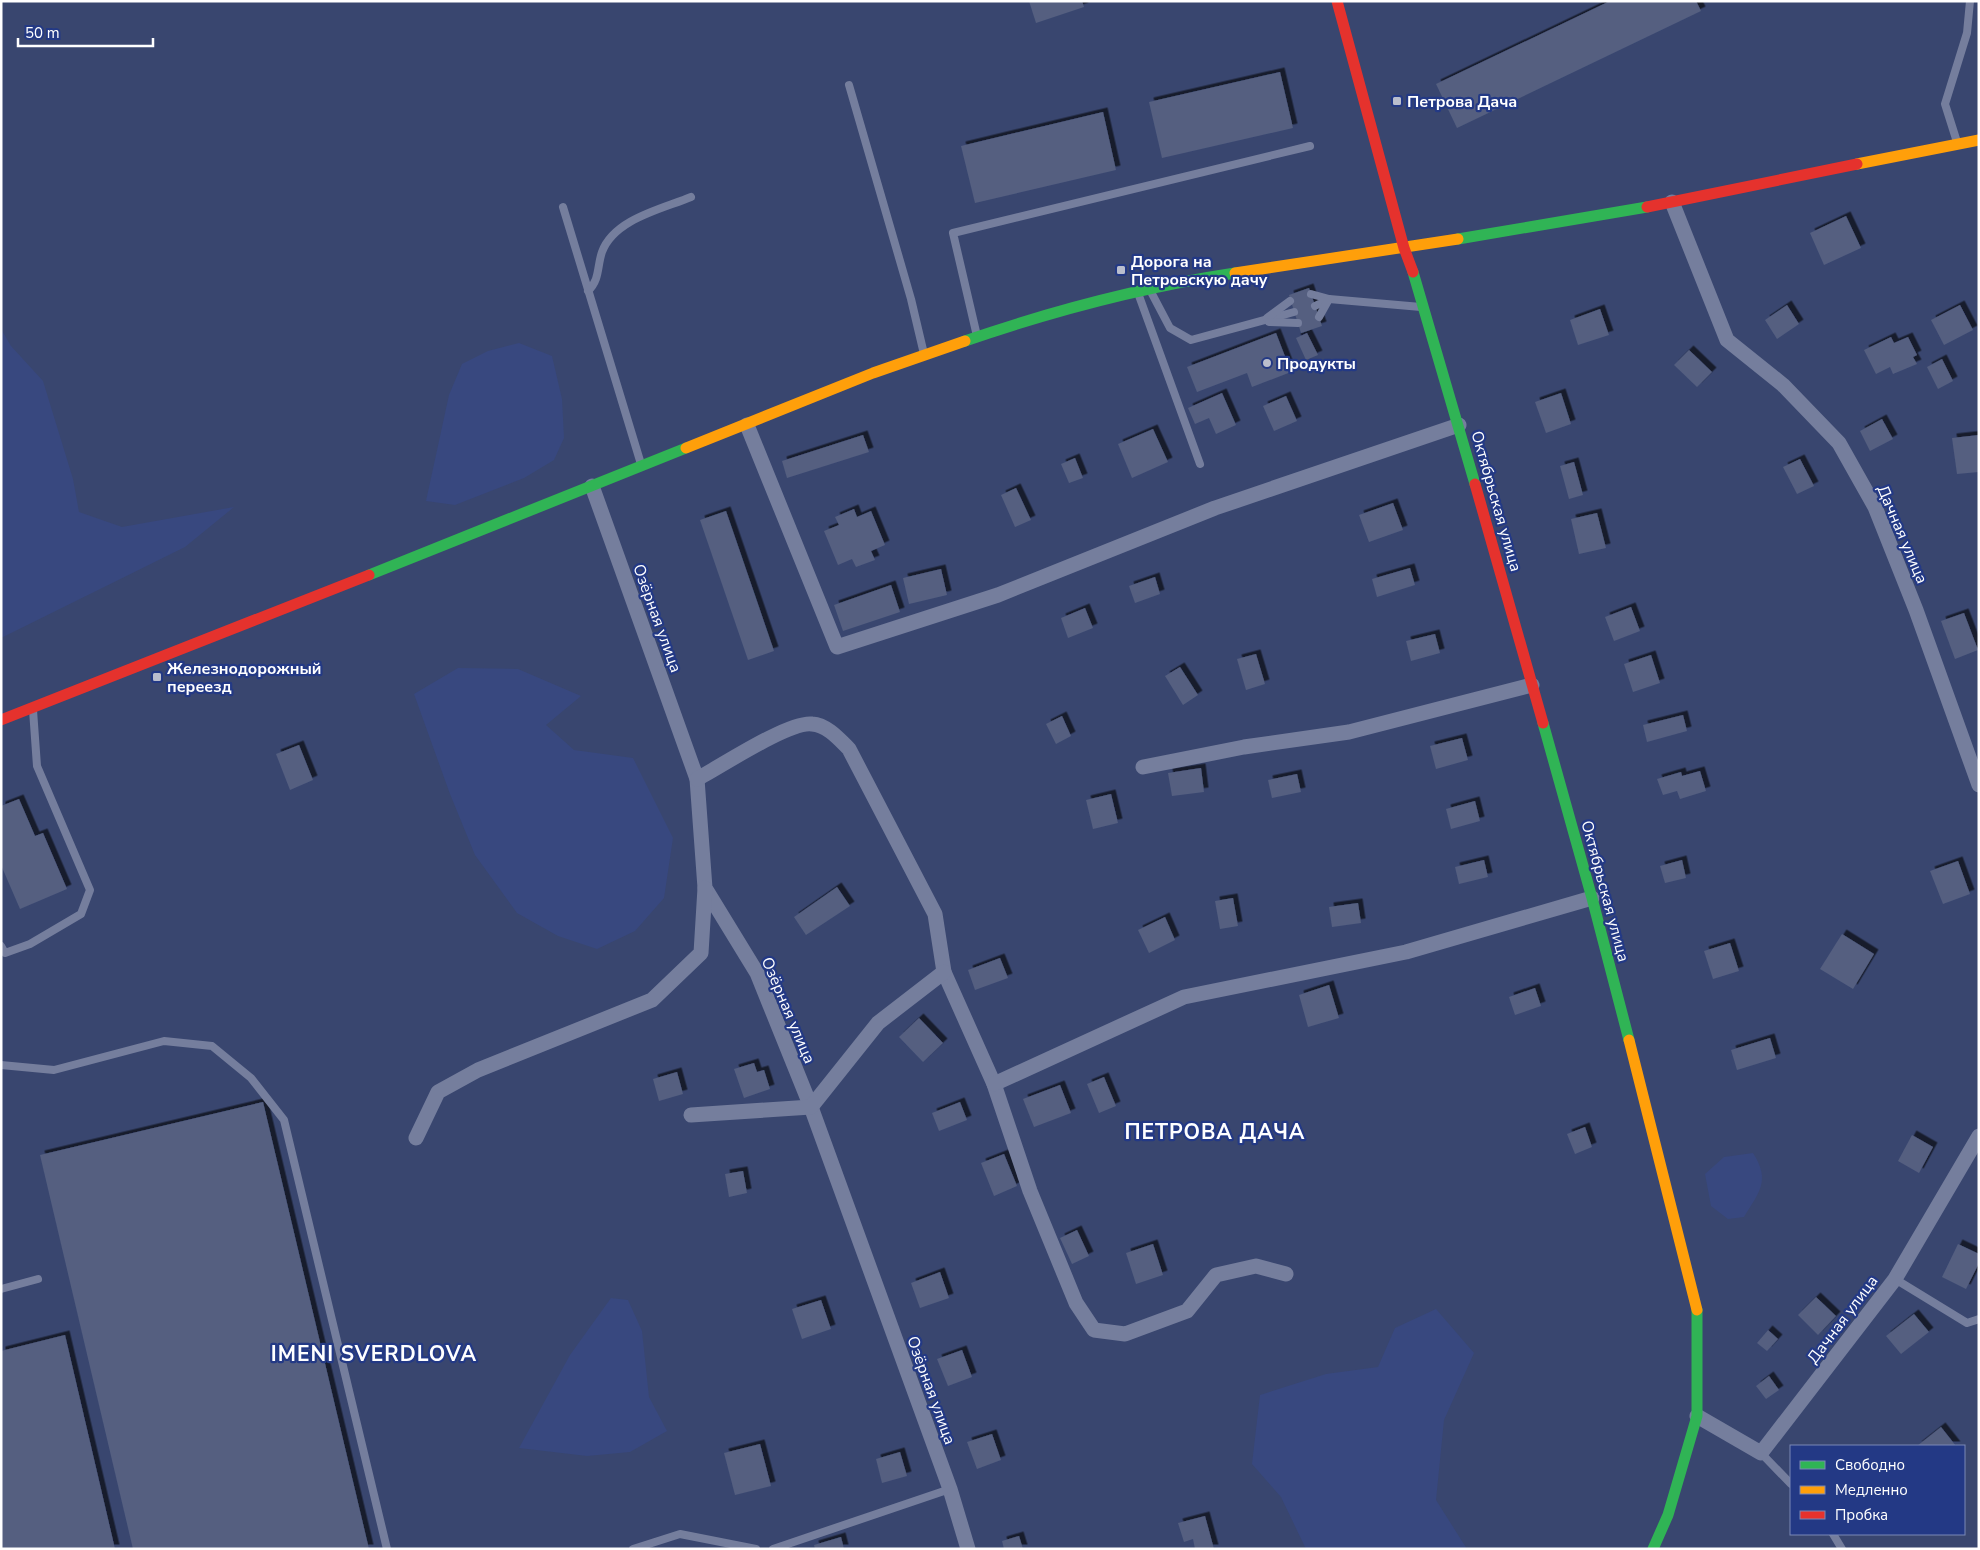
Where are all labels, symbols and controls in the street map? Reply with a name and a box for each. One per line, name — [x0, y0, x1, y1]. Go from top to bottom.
scale bar — [18, 15, 152, 47]
text: 50 m — [25, 23, 60, 43]
place label: Петрова Дача — [1407, 91, 1517, 113]
marker: Петрова Дача — [1391, 95, 1403, 107]
place label: Дорога на Петровскую дачу — [1131, 251, 1268, 291]
marker: Дорога на Петровскую дачу — [1115, 264, 1127, 276]
place label: Продукты — [1277, 353, 1356, 375]
marker: Продукты — [1261, 357, 1273, 369]
street label: Октябрьская улица — [1465, 428, 1527, 574]
street label: Дачная улица — [1871, 482, 1933, 587]
street label: Озёрная улица — [627, 561, 687, 676]
place label: Железнодорожный переезд — [167, 658, 322, 698]
marker: Железнодорожный переезд — [151, 671, 163, 683]
street label: Октябрьская улица — [1576, 818, 1634, 964]
street label: Озёрная улица — [756, 954, 820, 1067]
district label: ПЕТРОВА ДАЧА — [1124, 1118, 1306, 1146]
street label: Дачная улица — [1802, 1271, 1883, 1368]
street label: Озёрная улица — [901, 1333, 961, 1448]
district label: IMENI SVERDLOVA — [271, 1340, 477, 1368]
legend — [1790, 1445, 1965, 1535]
text: Свободно — [1835, 1455, 1905, 1475]
text: Медленно — [1835, 1480, 1908, 1500]
text: Пробка — [1835, 1505, 1888, 1525]

